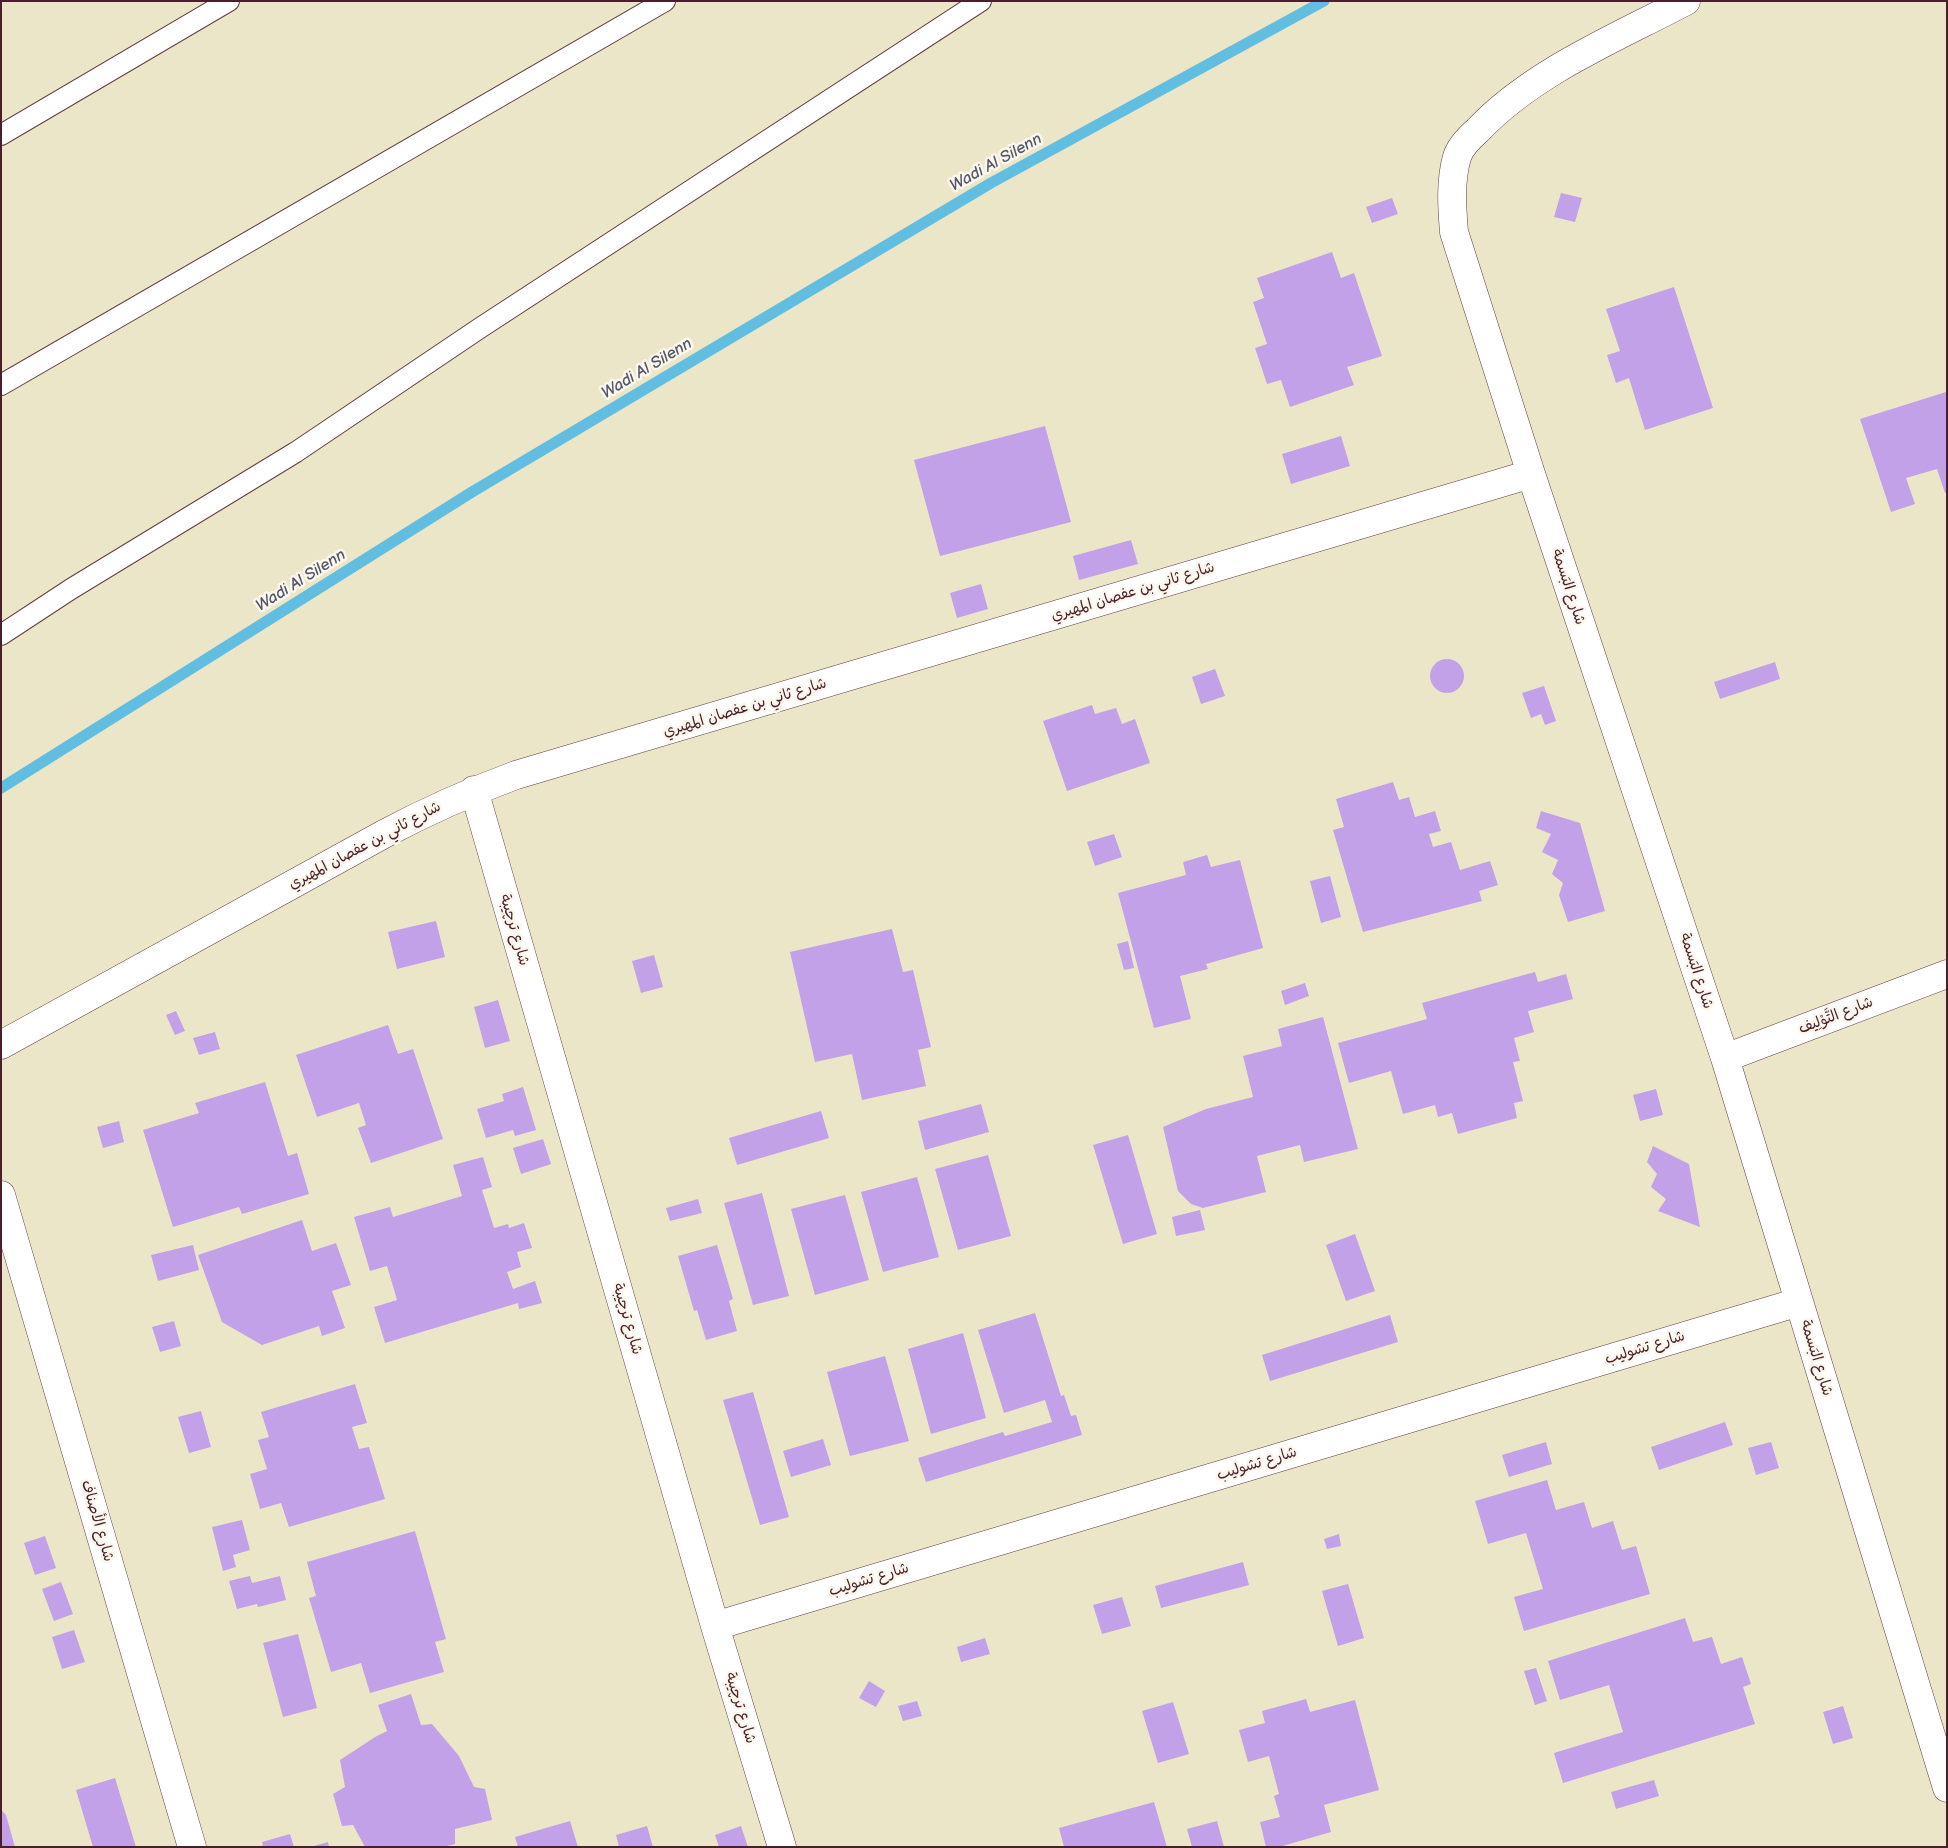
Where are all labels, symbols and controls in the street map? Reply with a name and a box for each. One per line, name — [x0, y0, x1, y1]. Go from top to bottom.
water label: Wadi Al Silenn — [947, 130, 1045, 196]
water label: Wadi Al Silenn — [598, 334, 696, 404]
water label: Wadi Al Silenn — [253, 546, 349, 616]
street label: شارع البَسمة — [1547, 547, 1589, 627]
street label: شارع ثاني بن عفصان المهيري — [1049, 559, 1217, 625]
street label: شارع ثاني بن عفصان المهيري — [661, 675, 829, 741]
street label: شارع ثاني بن عفصان المهيري — [286, 798, 444, 894]
street label: شارع ترچيبة — [495, 892, 533, 968]
street label: شارع البَسمة — [1675, 931, 1717, 1011]
street label: شارع التَّوْلِيف — [1796, 994, 1876, 1038]
street label: شارع ترچيبة — [608, 1281, 646, 1357]
street label: شارع البَسمة — [1796, 1318, 1836, 1398]
street label: شارع تشوليب — [1603, 1327, 1687, 1369]
street label: شارع تشوليب — [1215, 1443, 1299, 1485]
street label: شارع الأصناف — [77, 1478, 117, 1564]
street label: شارع تشوليب — [827, 1559, 911, 1601]
street label: شارع ترچيبة — [721, 1670, 759, 1746]

